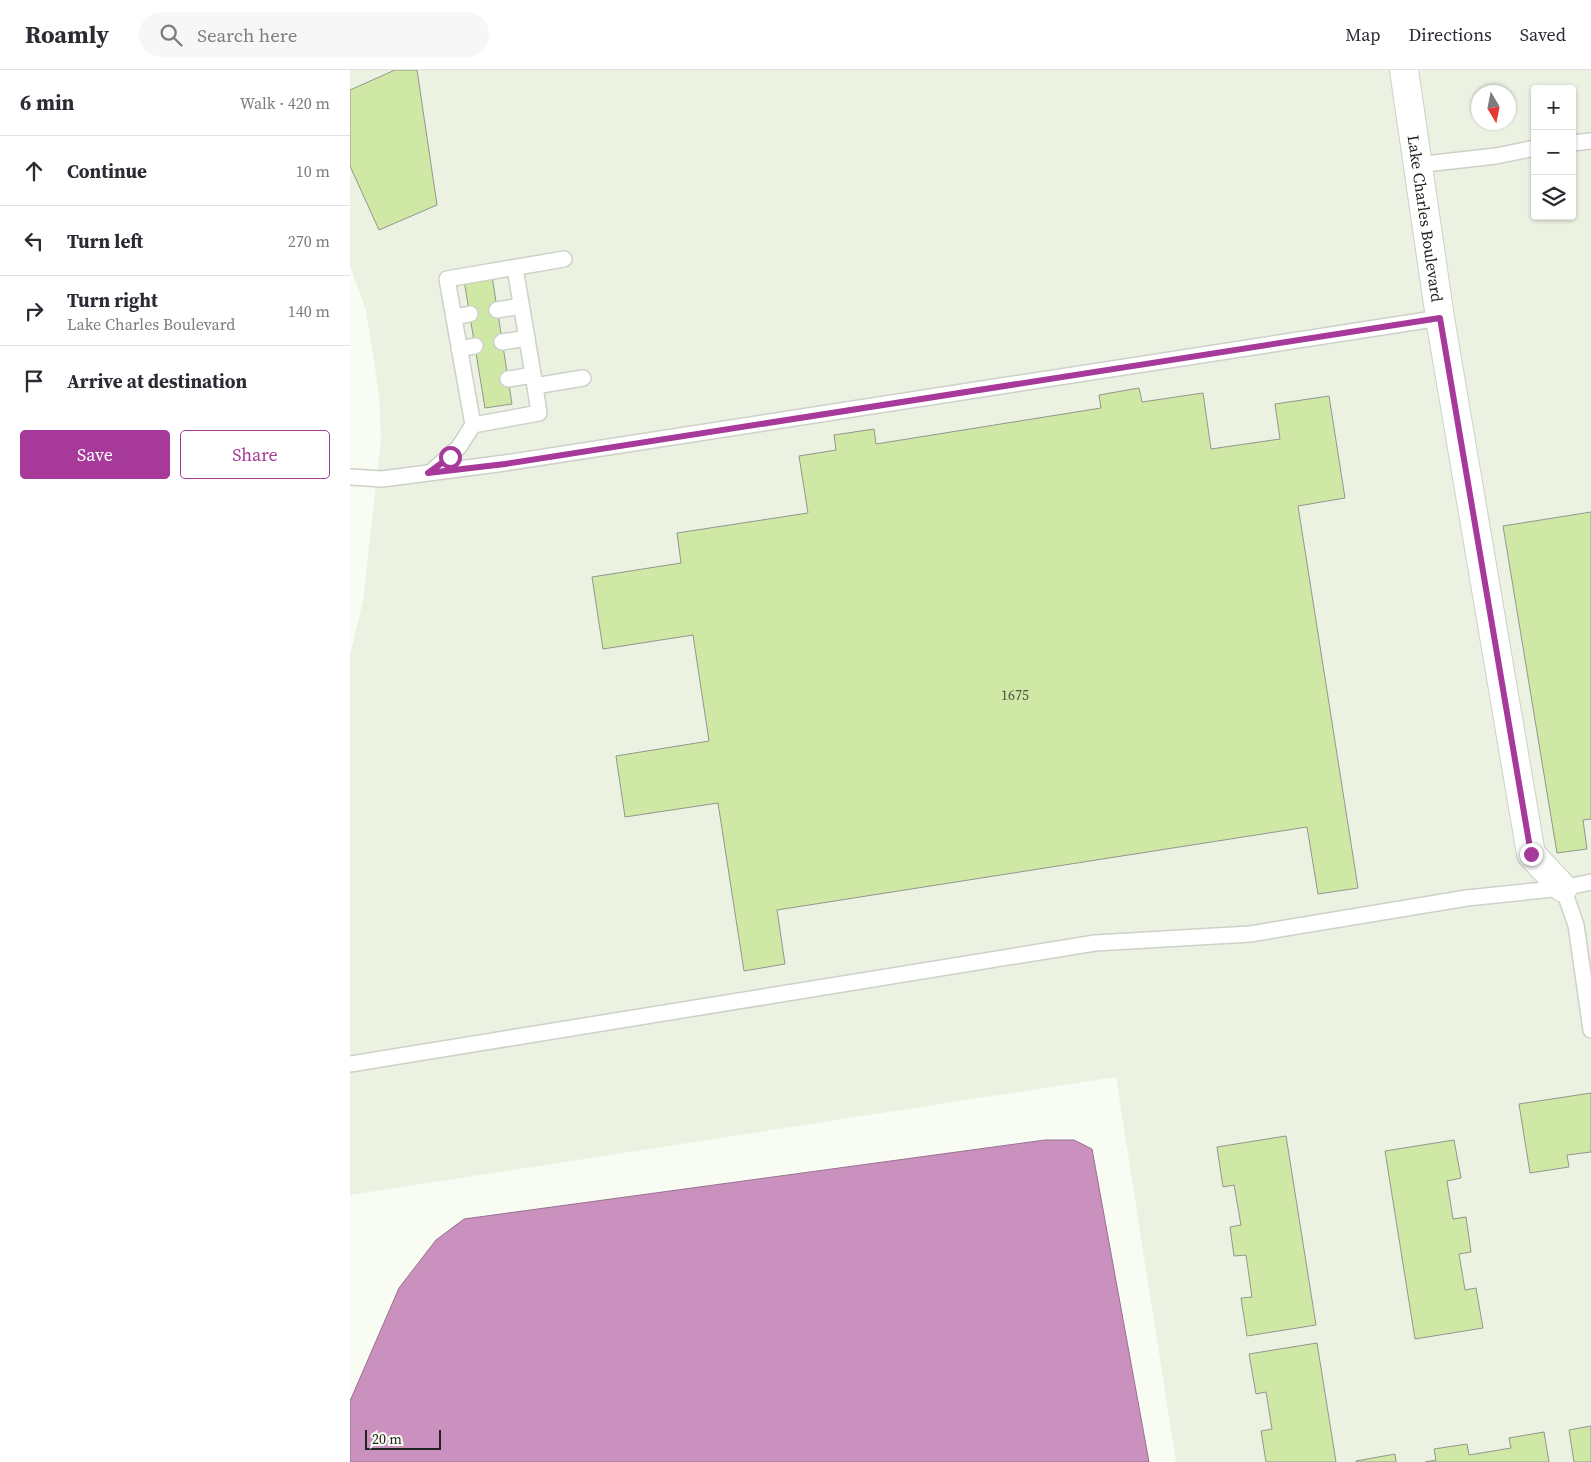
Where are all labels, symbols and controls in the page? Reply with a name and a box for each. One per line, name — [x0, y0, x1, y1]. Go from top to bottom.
search box — [139, 12, 489, 57]
text: Roamly — [25, 18, 109, 51]
icon: search — [157, 21, 185, 49]
text: Search here — [197, 22, 297, 48]
text: Map — [1345, 22, 1381, 47]
text: Directions — [1409, 22, 1492, 47]
text: Saved — [1520, 22, 1566, 47]
north arrow — [1471, 85, 1516, 130]
map controls — [1531, 85, 1576, 220]
button: + — [1531, 85, 1576, 130]
text: 6 min — [20, 88, 75, 117]
text: Walk · 420 m — [240, 92, 330, 114]
button: − — [1531, 130, 1576, 175]
street label: Lake Charles Boulevard — [1403, 133, 1449, 303]
icon: ahead — [20, 157, 48, 185]
text: Continue — [67, 158, 147, 184]
text: 10 m — [296, 160, 330, 182]
button: layers — [1531, 175, 1576, 220]
icon: left — [20, 227, 48, 255]
text: Turn left — [67, 228, 143, 254]
text: 270 m — [288, 230, 330, 252]
text: Turn right — [67, 287, 158, 313]
icon: right — [20, 297, 48, 325]
text: 140 m — [288, 300, 330, 322]
text: Lake Charles Boulevard — [67, 313, 235, 335]
icon: arrive — [20, 367, 48, 395]
text: Arrive at destination — [67, 368, 247, 394]
button: Save — [20, 430, 170, 479]
button: Share — [180, 430, 330, 479]
route start — [439, 446, 462, 469]
house number: 1675 — [1001, 685, 1029, 705]
route end — [1520, 843, 1543, 866]
scale bar — [365, 1427, 441, 1450]
text: 20 m — [372, 1429, 402, 1449]

